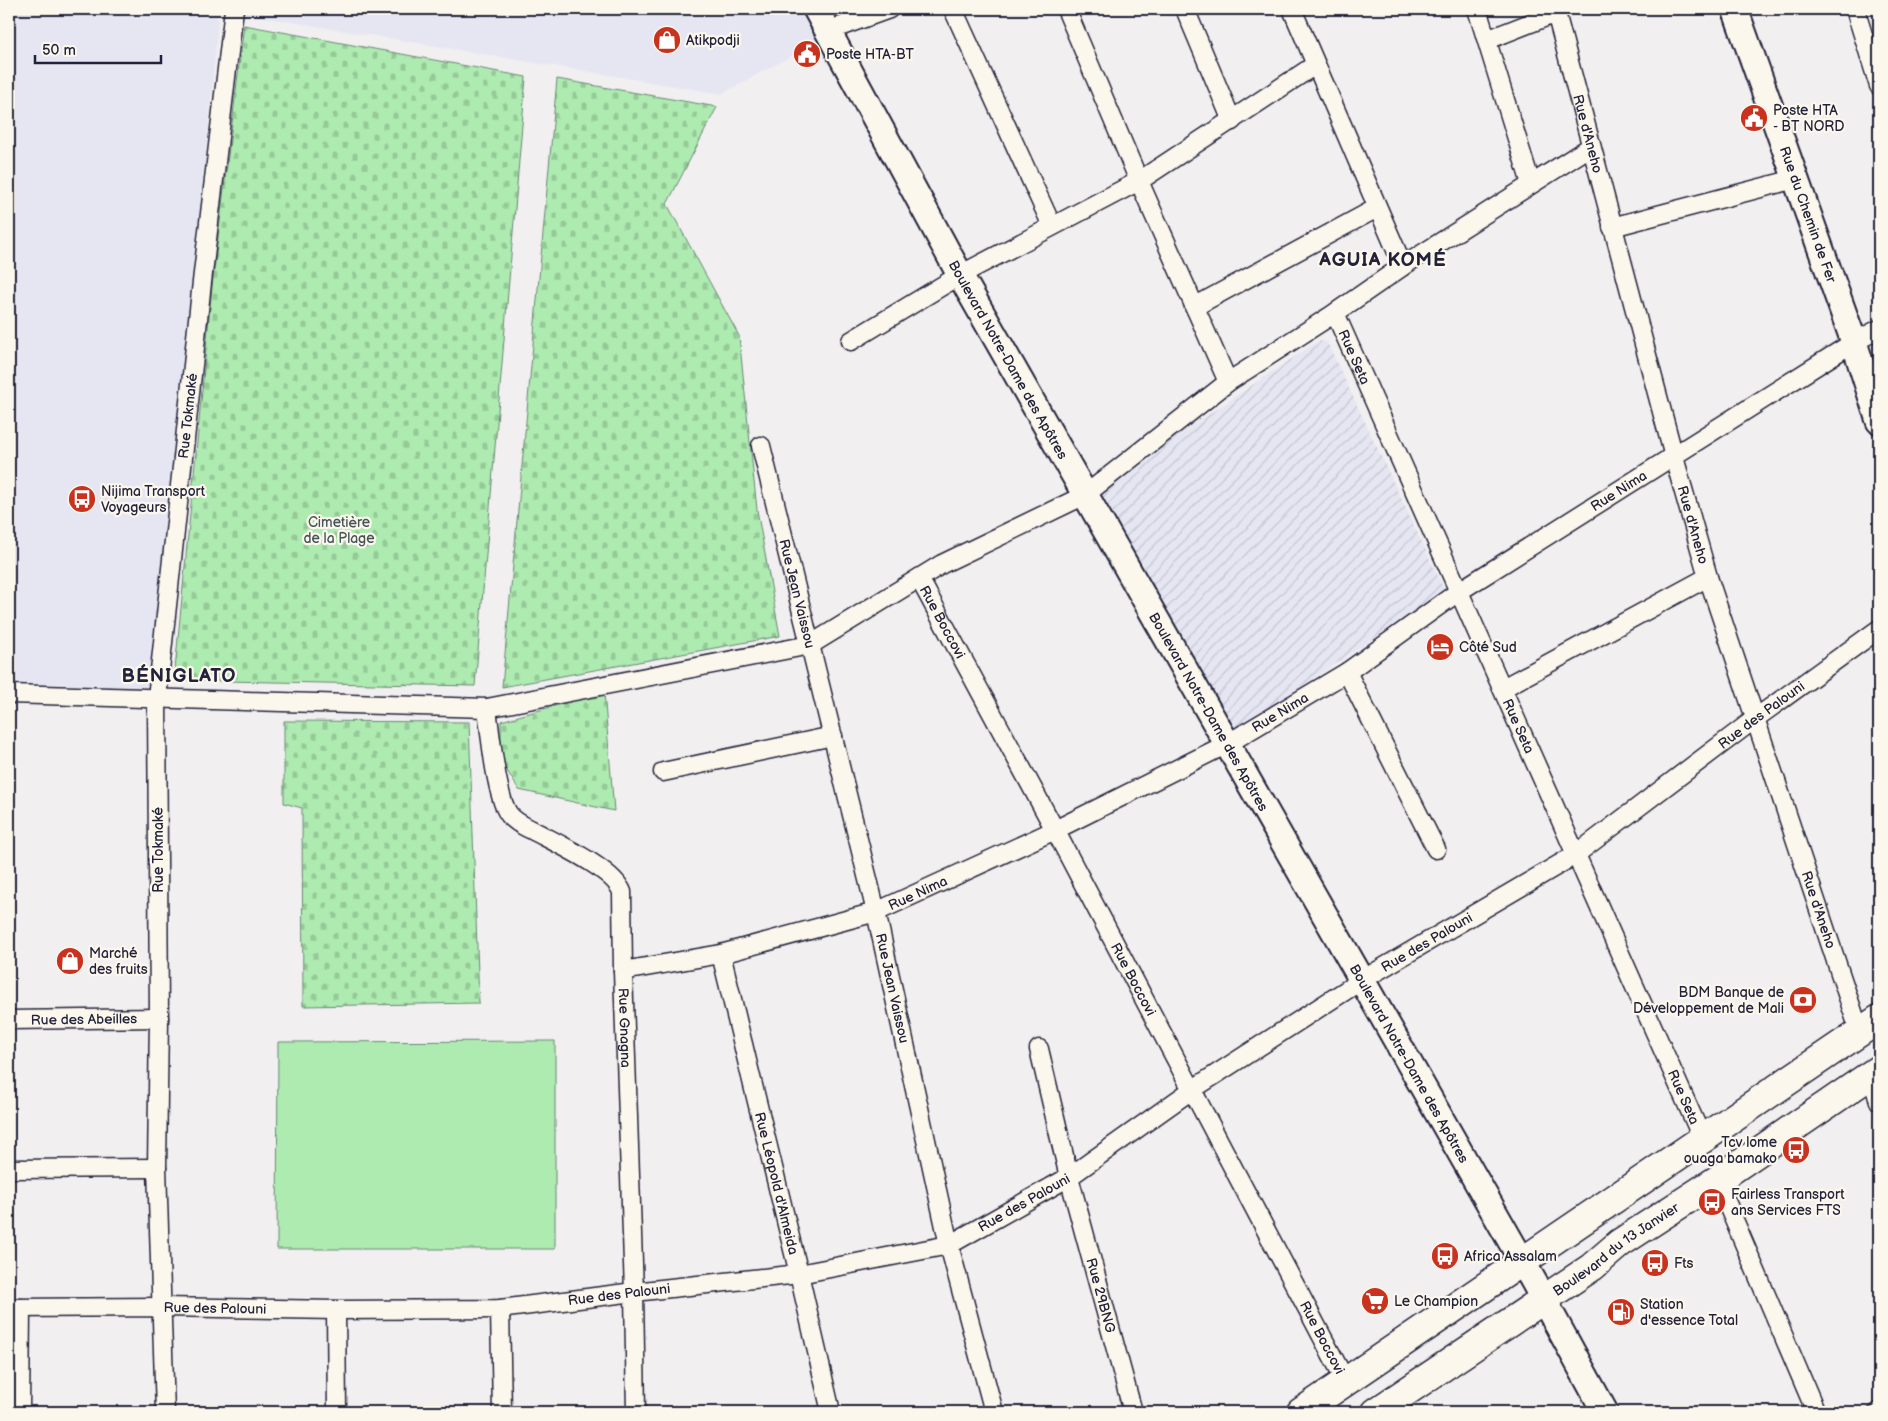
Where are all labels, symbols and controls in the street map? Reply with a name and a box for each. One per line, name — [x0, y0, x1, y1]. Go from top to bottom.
shop icon: Atikpodji — [652, 25, 682, 55]
scale bar — [35, 32, 161, 64]
place label: Atikpodji — [686, 32, 740, 49]
public building icon: Poste HTA-BT — [792, 39, 822, 69]
text: 50 m — [42, 41, 76, 60]
place label: Poste HTA-BT — [826, 46, 915, 63]
street label: Rue d'Aneho — [1569, 93, 1606, 175]
place label: Poste HTA - BT NORD — [1773, 102, 1844, 135]
public building icon: Poste HTA - BT NORD — [1739, 103, 1769, 133]
street label: Rue du Chemin de Fer — [1776, 144, 1840, 286]
district label: AGUIA KOMÉ — [1318, 248, 1447, 272]
street label: Boulevard Notre-Dame des Apôtres — [945, 258, 1071, 462]
street label: Rue Seta — [1334, 327, 1374, 387]
street label: Rue Tokmaké — [175, 372, 201, 459]
street label: Rue Nima — [1588, 467, 1650, 515]
place label: Nijima Transport Voyageurs — [101, 483, 206, 516]
bus stop icon: Nijima Transport Voyageurs — [67, 484, 97, 514]
street label: Rue d'Aneho — [1674, 484, 1712, 566]
park label: Cimetière de la Plage — [304, 514, 375, 547]
street label: Rue Jean Vaissou — [775, 537, 819, 650]
street label: Rue Boccovi — [916, 583, 969, 662]
street label: Boulevard Notre-Dame des Apôtres — [1145, 609, 1272, 814]
hotel icon: Côté Sud — [1425, 632, 1455, 662]
place label: Côté Sud — [1459, 639, 1517, 656]
district label: BÉNIGLATO — [122, 664, 236, 688]
street label: Rue des Palouni — [1715, 678, 1808, 753]
street label: Rue Nima — [1249, 689, 1312, 736]
street label: Rue Seta — [1499, 696, 1538, 756]
street label: Rue Tokmaké — [150, 807, 167, 893]
street label: Rue d'Aneho — [1798, 869, 1839, 951]
street label: Rue Nima — [886, 872, 950, 914]
street label: Rue des Palouni — [1378, 909, 1476, 976]
street label: Rue Jean Vaissou — [872, 932, 913, 1045]
street label: Rue Boccovi — [1107, 940, 1159, 1019]
place label: Marché des fruits — [89, 945, 148, 978]
shop icon: Marché des fruits — [55, 946, 85, 976]
street label: Boulevard Notre-Dame des Apôtres — [1346, 961, 1472, 1166]
place label: BDM Banque de Développement de Mali — [1633, 984, 1784, 1017]
bank icon: BDM Banque de Développement de Mali — [1788, 985, 1818, 1015]
street label: Rue Gnagna — [615, 987, 634, 1068]
street label: Rue des Abeilles — [31, 1010, 137, 1029]
street label: Rue Seta — [1664, 1067, 1703, 1127]
street label: Rue Léopold d'Almeida — [751, 1110, 802, 1256]
place label: Tcv lome ouaga bamako — [1684, 1134, 1777, 1167]
bus stop icon: Tcv lome ouaga bamako — [1781, 1135, 1811, 1165]
street label: Rue des Palouni — [975, 1170, 1073, 1236]
place label: Fairless Transport ans Services FTS — [1731, 1186, 1845, 1219]
bus stop icon: Fairless Transport ans Services FTS — [1697, 1187, 1727, 1217]
street label: Boulevard du 13 Janvier — [1550, 1199, 1683, 1300]
bus stop icon: Africa Assalam — [1430, 1241, 1460, 1271]
place label: Africa Assalam — [1464, 1248, 1557, 1265]
bus stop icon: Fts — [1640, 1248, 1670, 1278]
place label: Fts — [1674, 1255, 1694, 1272]
street label: Rue 29BNG — [1082, 1256, 1119, 1335]
street label: Rue des Palouni — [567, 1280, 671, 1309]
supermarket icon: Le Champion — [1360, 1286, 1390, 1316]
place label: Le Champion — [1394, 1293, 1478, 1310]
place label: Station d'essence Total — [1640, 1296, 1738, 1329]
fuel station icon: Station d'essence Total — [1606, 1297, 1636, 1327]
street label: Rue Boccovi — [1296, 1298, 1348, 1377]
street label: Rue des Palouni — [163, 1299, 267, 1318]

